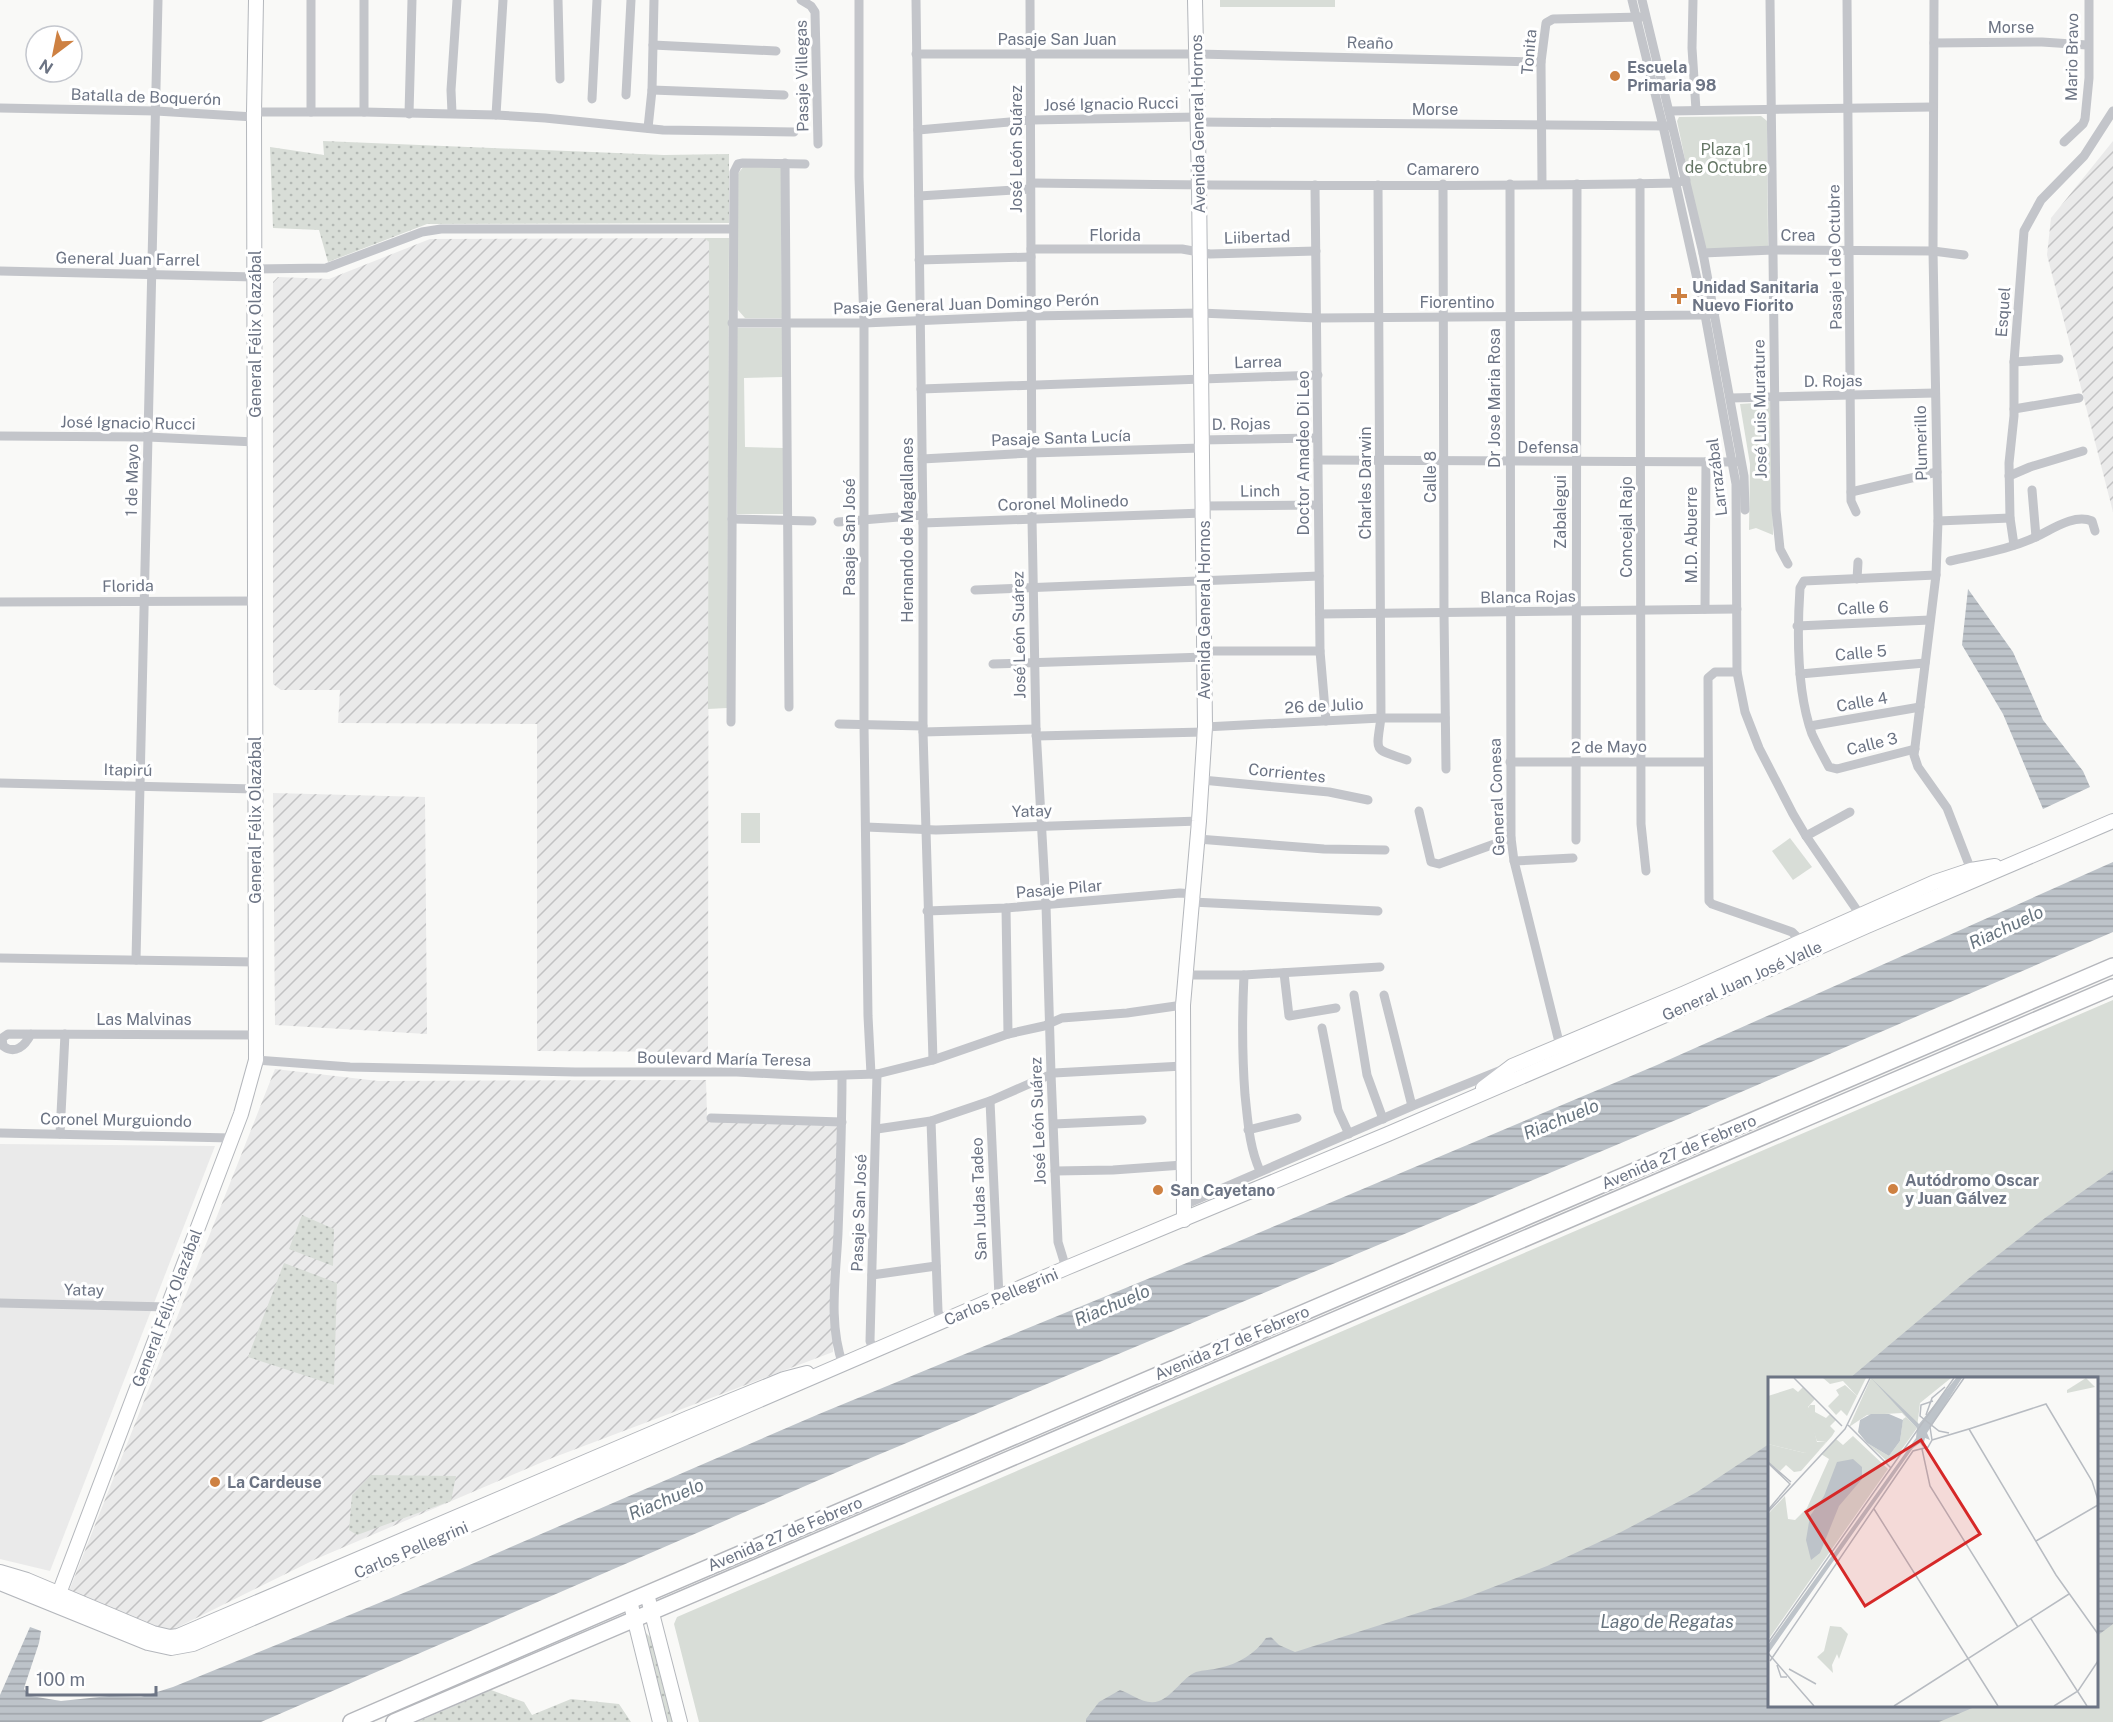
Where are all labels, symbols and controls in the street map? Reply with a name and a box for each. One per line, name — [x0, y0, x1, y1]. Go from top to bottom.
street label: Mario Bravo — [2062, 13, 2082, 101]
street label: Morse — [1988, 18, 2034, 37]
street label: Pasaje Villegas — [792, 20, 812, 132]
north arrow — [24, 24, 84, 84]
street label: Tonita — [1518, 28, 1540, 76]
street label: Pasaje San Juan — [997, 30, 1117, 49]
street label: Reaño — [1347, 33, 1393, 53]
street label: Avenida General Hornos — [1187, 34, 1209, 214]
text: N — [36, 55, 57, 78]
place label: Escuela Primaria 98 — [1627, 58, 1717, 95]
marker: Escuela Primaria 98 — [1608, 69, 1622, 83]
street label: Batalla de Boquerón — [70, 85, 222, 109]
street label: José León Suárez — [1007, 85, 1026, 213]
street label: José Ignacio Rucci — [1043, 93, 1179, 115]
street label: Morse — [1412, 100, 1458, 119]
park label: Plaza 1 de Octubre — [1685, 140, 1767, 177]
street label: Camarero — [1407, 160, 1479, 179]
street label: Pasaje 1 de Octubre — [1824, 184, 1846, 330]
street label: Florida — [1089, 226, 1141, 245]
street label: Liibertad — [1223, 226, 1291, 248]
street label: Crea — [1781, 226, 1815, 245]
street label: General Juan Farrel — [56, 248, 201, 270]
street label: General Félix Olazábal — [246, 250, 265, 418]
place label: Unidad Sanitaria Nuevo Fiorito — [1692, 278, 1819, 315]
street label: Esquel — [1992, 286, 2014, 338]
marker: Unidad Sanitaria Nuevo Fiorito — [1670, 287, 1688, 305]
street label: Pasaje General Juan Domingo Perón — [833, 290, 1099, 318]
street label: Fiorentino — [1419, 293, 1495, 312]
street label: Dr Jose Maria Rosa — [1485, 328, 1504, 468]
street label: José Luis Murature — [1749, 339, 1771, 479]
street label: Larrea — [1234, 352, 1282, 372]
street label: Doctor Amadeo Di Leo — [1294, 370, 1313, 536]
street label: D. Rojas — [1803, 371, 1863, 391]
street label: Plumerillo — [1911, 405, 1931, 481]
street label: José Ignacio Rucci — [60, 412, 196, 434]
street label: D. Rojas — [1211, 414, 1271, 434]
street label: Pasaje Santa Lucía — [991, 426, 1131, 450]
street label: Charles Darwin — [1356, 427, 1375, 539]
street label: Hernando de Magallanes — [898, 437, 917, 623]
street label: Larrazábal — [1703, 437, 1731, 517]
street label: Defensa — [1517, 438, 1579, 457]
street label: 1 de Mayo — [122, 443, 142, 517]
street label: Calle 8 — [1421, 451, 1440, 503]
street label: Zabalegui — [1551, 475, 1570, 549]
street label: Concejal Rajo — [1617, 476, 1636, 578]
street label: Pasaje San José — [840, 478, 859, 596]
street label: Linch — [1240, 481, 1280, 501]
street label: M.D. Abuerre — [1682, 487, 1701, 583]
street label: Coronel Molinedo — [997, 491, 1129, 515]
street label: Avenida General Hornos — [1195, 520, 1214, 700]
street label: José León Suárez — [1008, 571, 1030, 699]
street label: Florida — [102, 576, 154, 596]
street label: Blanca Rojas — [1480, 587, 1576, 607]
street label: Calle 6 — [1837, 597, 1889, 619]
street label: Calle 5 — [1834, 641, 1888, 665]
street label: Calle 4 — [1835, 688, 1889, 716]
street label: 26 de Julio — [1284, 694, 1364, 718]
street label: Calle 3 — [1845, 729, 1899, 759]
street label: General Félix Olazábal — [246, 736, 265, 904]
street label: 2 de Mayo — [1571, 737, 1647, 757]
street label: General Conesa — [1485, 738, 1509, 856]
street label: Corrientes — [1247, 759, 1327, 787]
street label: Itapirú — [104, 760, 152, 780]
street label: Yatay — [1011, 801, 1053, 821]
street label: Pasaje Pilar — [1015, 876, 1103, 902]
water label: Riachuelo — [1965, 901, 2047, 953]
street label: General Juan José Valle — [1659, 937, 1825, 1025]
street label: Las Malvinas — [96, 1010, 192, 1029]
street label: Boulevard María Teresa — [637, 1048, 811, 1070]
street label: José León Suárez — [1026, 1056, 1050, 1185]
water label: Riachuelo — [1520, 1094, 1602, 1144]
street label: Coronel Murguiondo — [40, 1109, 192, 1131]
street label: Avenida 27 de Febrero — [1599, 1111, 1759, 1193]
street label: San Judas Tadeo — [967, 1137, 991, 1261]
street label: Pasaje San José — [847, 1154, 871, 1272]
place label: Autódromo Oscar y Juan Gálvez — [1905, 1171, 2039, 1208]
place label: San Cayetano — [1170, 1181, 1275, 1200]
marker: Autódromo Oscar y Juan Gálvez — [1886, 1182, 1900, 1196]
marker: San Cayetano — [1151, 1183, 1165, 1197]
street label: General Félix Olazábal — [128, 1226, 206, 1390]
street label: Carlos Pellegrini — [941, 1264, 1061, 1330]
street label: Yatay — [64, 1280, 105, 1300]
water label: Riachuelo — [1071, 1280, 1153, 1330]
street label: Avenida 27 de Febrero — [1152, 1302, 1312, 1384]
inset map — [1768, 1377, 2098, 1707]
place label: La Cardeuse — [227, 1473, 322, 1492]
water label: Riachuelo — [625, 1474, 707, 1524]
marker: La Cardeuse — [208, 1475, 222, 1489]
street label: Avenida 27 de Febrero — [705, 1493, 865, 1575]
street label: Carlos Pellegrini — [351, 1517, 471, 1583]
water label: Lago de Regatas — [1600, 1611, 1734, 1632]
scale bar — [27, 1659, 156, 1697]
text: 100 m — [36, 1669, 85, 1690]

